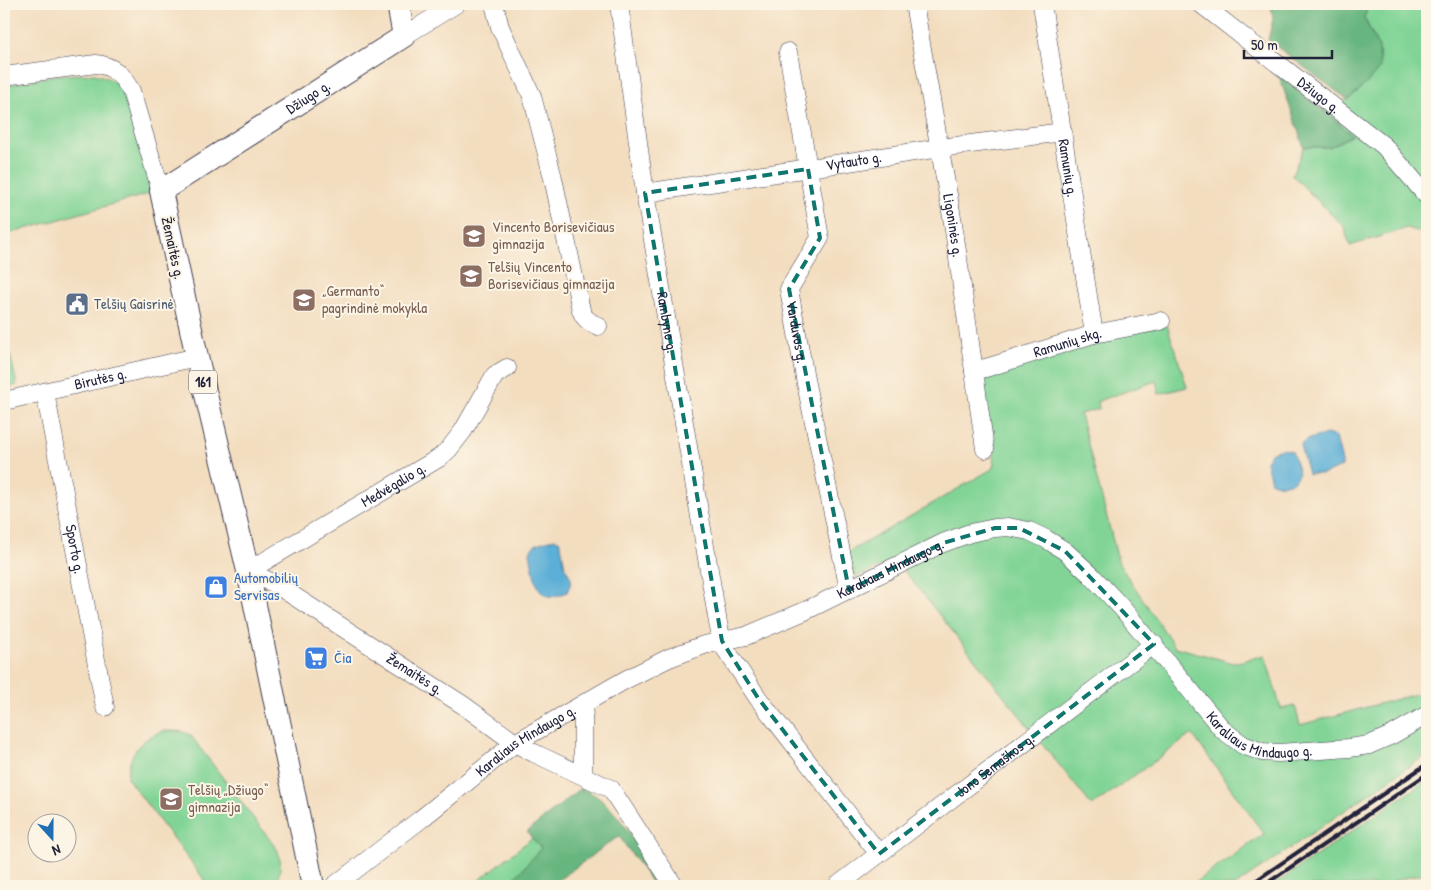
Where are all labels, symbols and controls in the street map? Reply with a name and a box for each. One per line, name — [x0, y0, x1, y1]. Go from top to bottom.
scale bar — [1244, 28, 1331, 60]
text: 50 m — [1251, 34, 1278, 55]
street label: Džiugo g. — [1293, 72, 1345, 118]
street label: Džiugo g. — [282, 75, 334, 119]
street label: Ramunių g. — [1053, 137, 1083, 198]
street label: Vytauto g. — [824, 146, 883, 175]
street label: Ligoninės g. — [938, 192, 969, 258]
street label: Žemaitės g. — [157, 215, 190, 281]
place label: Vincento Borisevičiaus gimnazija — [492, 216, 615, 254]
school or university icon: Vincento Borisevičiaus gimnazija — [461, 223, 487, 249]
place label: Telšių Vincento Borisevičiaus gimnazija — [488, 256, 614, 294]
school or university icon: Telšių Vincento Borisevičiaus gimnazija — [458, 263, 484, 289]
place label: „Germanto“ pagrindinė mokykla — [322, 280, 427, 318]
school or university icon: „Germanto“ pagrindinė mokykla — [291, 287, 317, 313]
street label: Rambyno g. — [652, 290, 683, 354]
public building icon: Telšių Gaisrinė — [64, 291, 90, 317]
place label: Telšių Gaisrinė — [94, 293, 174, 314]
street label: Varduvos g. — [781, 299, 813, 365]
street label: Ramunių skg. — [1031, 322, 1103, 362]
street label: Birutės g. — [72, 362, 129, 395]
road number: 161 — [189, 371, 217, 394]
street label: Medvėgalio g. — [357, 457, 430, 512]
street label: Sporto g. — [60, 523, 90, 575]
street label: Karaliaus Mindaugo g. — [833, 533, 947, 604]
place label: Automobilių Servisas — [234, 567, 299, 605]
shop icon: Automobilių Servisas — [203, 574, 229, 600]
supermarket icon: Čia — [303, 645, 329, 671]
place label: Čia — [334, 647, 352, 668]
street label: Žemaitės g. — [383, 647, 447, 699]
street label: Karaliaus Mindaugo g. — [471, 699, 580, 781]
street label: Karaliaus Mindaugo g. — [1202, 707, 1313, 763]
street label: Jono Semaškos g. — [951, 728, 1039, 802]
place label: Telšių „Džiugo“ gimnazija — [188, 779, 269, 817]
school or university icon: Telšių „Džiugo“ gimnazija — [158, 786, 184, 812]
north arrow — [28, 812, 78, 862]
text: N — [49, 840, 64, 861]

